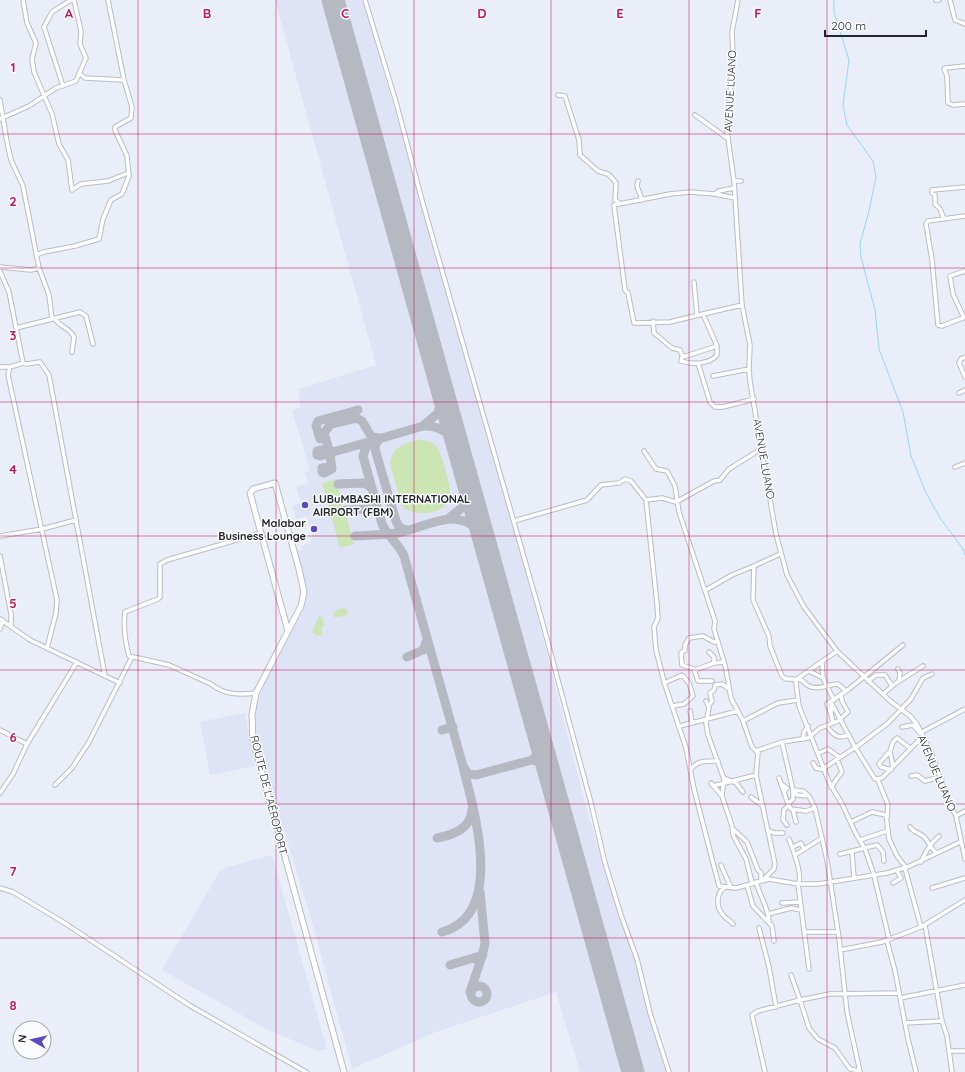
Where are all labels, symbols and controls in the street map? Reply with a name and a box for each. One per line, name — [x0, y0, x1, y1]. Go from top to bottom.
text: A — [65, 5, 74, 21]
text: B — [203, 5, 211, 21]
text: C — [341, 5, 349, 21]
text: D — [477, 5, 487, 21]
text: E — [616, 5, 624, 21]
text: F — [754, 5, 762, 21]
scale bar — [825, 12, 926, 38]
text: 200 m — [831, 18, 866, 33]
street label: AVENUE LUANO — [721, 50, 739, 132]
text: 1 — [10, 59, 16, 75]
text: 2 — [9, 193, 17, 209]
text: 3 — [10, 327, 17, 343]
street label: AVENUE LUANO — [750, 418, 778, 500]
text: 4 — [9, 461, 17, 477]
place label: LUBuMBASHI INTERNATIONAL AIRPORT (FBM) — [313, 492, 470, 519]
marker: LUBuMBASHI INTERNATIONAL AIRPORT (FBM) — [300, 500, 310, 510]
place label: Malabar Business Lounge — [218, 516, 307, 543]
marker: Malabar Business Lounge — [309, 524, 319, 534]
text: 5 — [9, 595, 17, 611]
text: 6 — [9, 729, 17, 745]
street label: AVENUE LUANO — [915, 733, 959, 813]
street label: ROUTE DE L'AÉROPORT — [247, 734, 291, 856]
text: 7 — [9, 863, 17, 879]
text: 8 — [9, 997, 17, 1013]
north arrow — [12, 1020, 52, 1060]
text: N — [15, 1034, 30, 1044]

